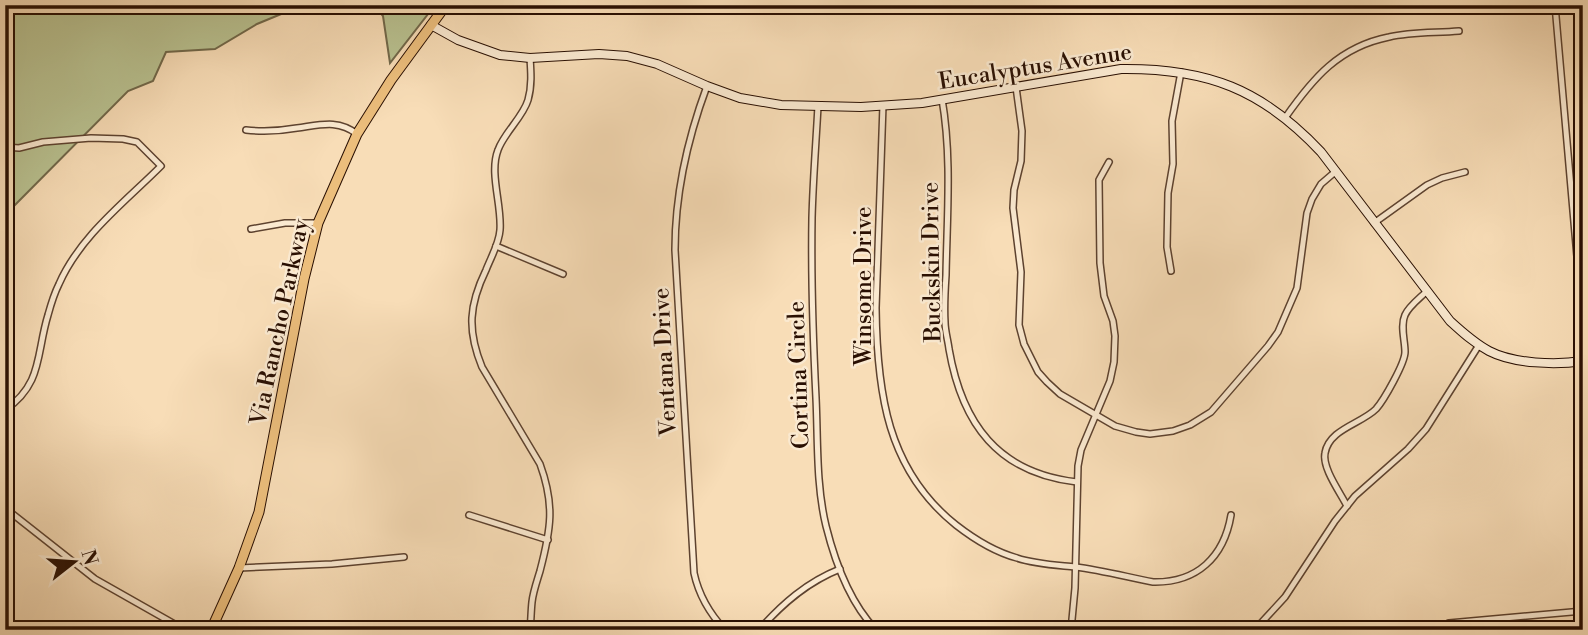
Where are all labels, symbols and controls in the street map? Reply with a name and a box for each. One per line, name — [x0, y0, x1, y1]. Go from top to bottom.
street label: Eucalyptus Avenue — [936, 38, 1134, 96]
street label: Buckskin Drive — [917, 182, 947, 343]
street label: Winsome Drive — [850, 206, 878, 367]
street label: Via Rancho Parkway — [244, 216, 316, 429]
street label: Ventana Drive — [647, 287, 683, 438]
street label: Cortina Circle — [782, 301, 816, 449]
north arrow — [38, 526, 108, 596]
text: N — [76, 547, 103, 568]

